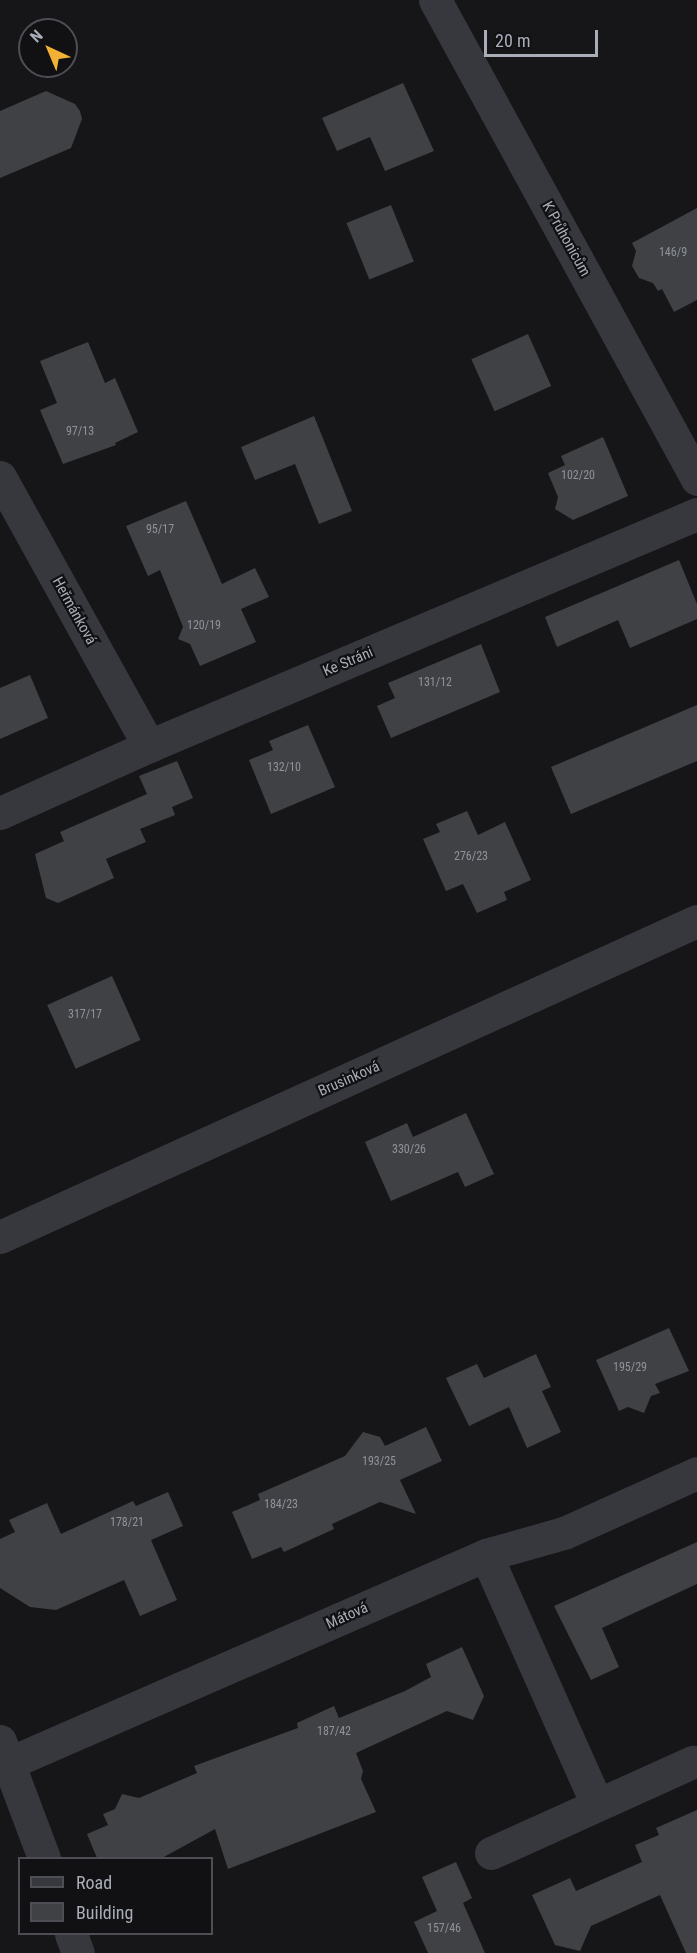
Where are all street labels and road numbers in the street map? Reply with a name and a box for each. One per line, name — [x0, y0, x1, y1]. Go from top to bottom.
street label: K Průhonicům — [538, 198, 594, 280]
street label: Heřmánková — [48, 574, 100, 648]
street label: Ke Stráni — [320, 643, 376, 681]
street label: Brusinková — [316, 1058, 382, 1100]
street label: Mátová — [323, 1599, 371, 1633]

